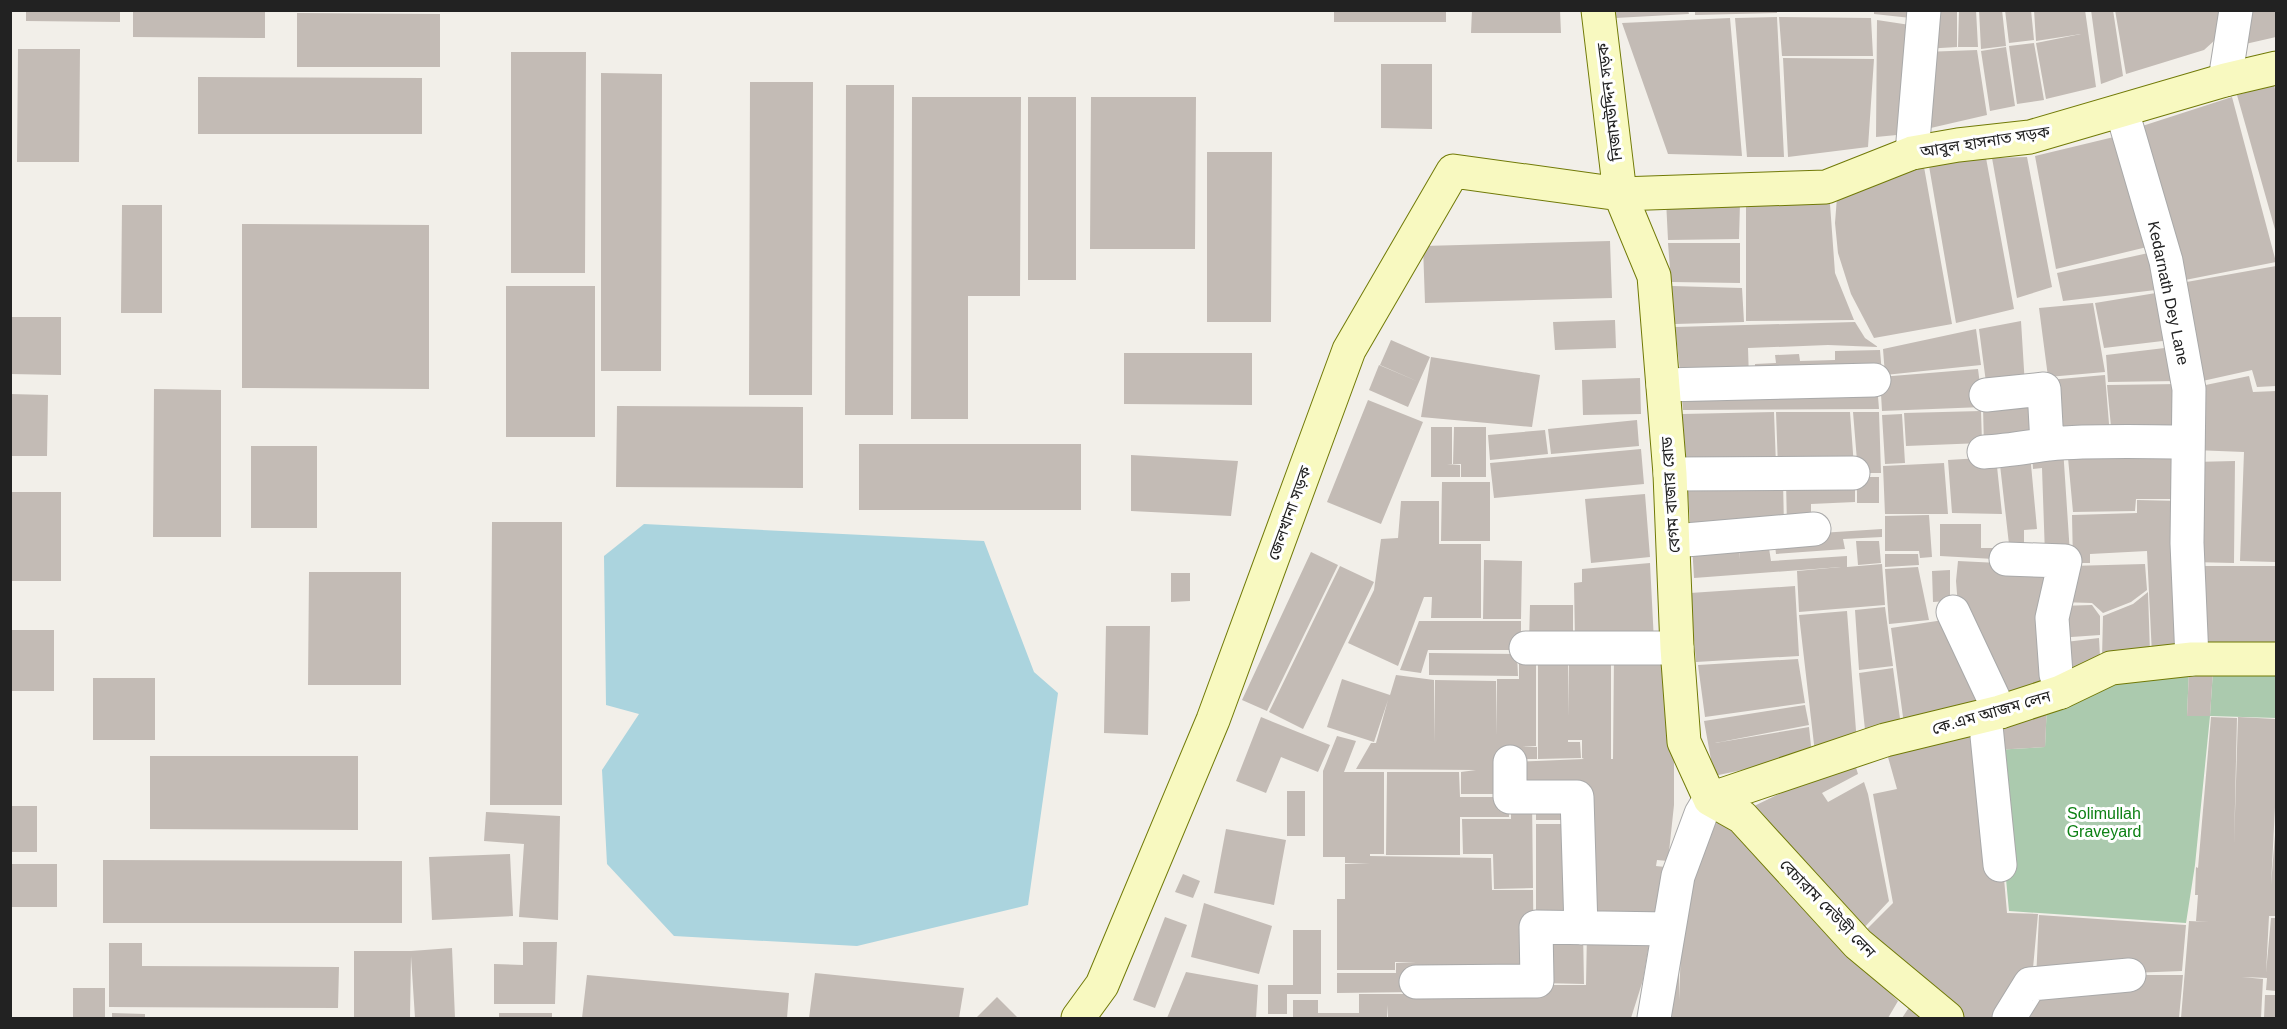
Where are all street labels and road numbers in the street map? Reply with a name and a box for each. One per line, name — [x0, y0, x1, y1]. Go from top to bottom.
street label: নিজামউদ্দিন সড়ক — [1593, 41, 1625, 163]
street label: আবুল হাসনাত সড়ক — [1918, 123, 2052, 161]
street label: Kedarnath Dey Lane — [2145, 220, 2192, 367]
street label: বেগম বাজার রোড — [1658, 436, 1683, 554]
street label: জেলখানা সড়ক — [1265, 463, 1315, 562]
street label: কে.এম আজম লেন — [1930, 687, 2053, 738]
street label: বেচারাম দেউড়ী লেন — [1777, 855, 1880, 961]

